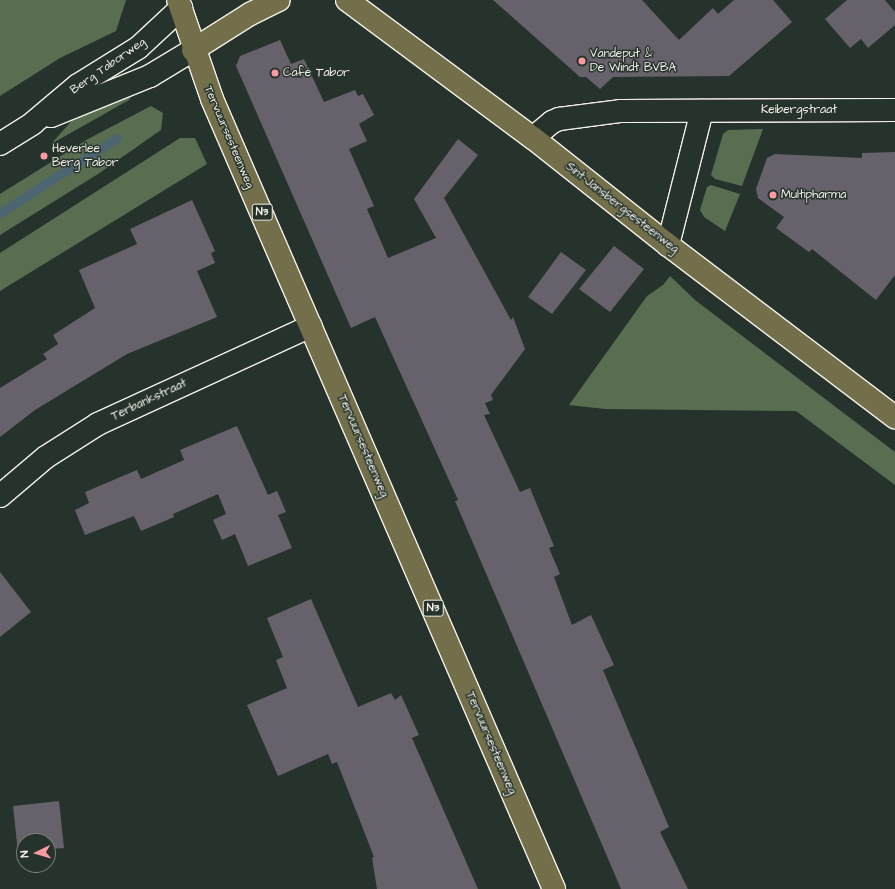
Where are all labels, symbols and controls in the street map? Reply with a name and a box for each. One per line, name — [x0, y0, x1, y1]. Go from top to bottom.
street label: Berg Taborweg — [68, 35, 148, 97]
place label: Vandeput & De Windt BVBA — [590, 47, 676, 75]
marker: Vandeput & De Windt BVBA — [577, 56, 587, 66]
place label: Café Tabor — [283, 66, 350, 80]
marker: Café Tabor — [270, 68, 280, 78]
street label: Tervuursesteenweg — [201, 83, 257, 191]
street label: Keibergstraat — [761, 103, 837, 117]
place label: Heverlee Berg Tabor — [52, 142, 118, 170]
marker: Heverlee Berg Tabor — [39, 151, 49, 161]
street label: Sint-Jansbergsesteenweg — [563, 159, 681, 257]
place label: Multipharma — [781, 188, 846, 202]
marker: Multipharma — [768, 190, 778, 200]
road number: N3 — [251, 203, 273, 221]
street label: Terbankstraat — [109, 376, 189, 424]
street label: Tervuursesteenweg — [335, 392, 391, 500]
road number: N3 — [422, 599, 444, 617]
street label: Tervuursesteenweg — [463, 689, 519, 797]
north arrow — [16, 833, 56, 873]
text: N — [17, 850, 32, 858]

